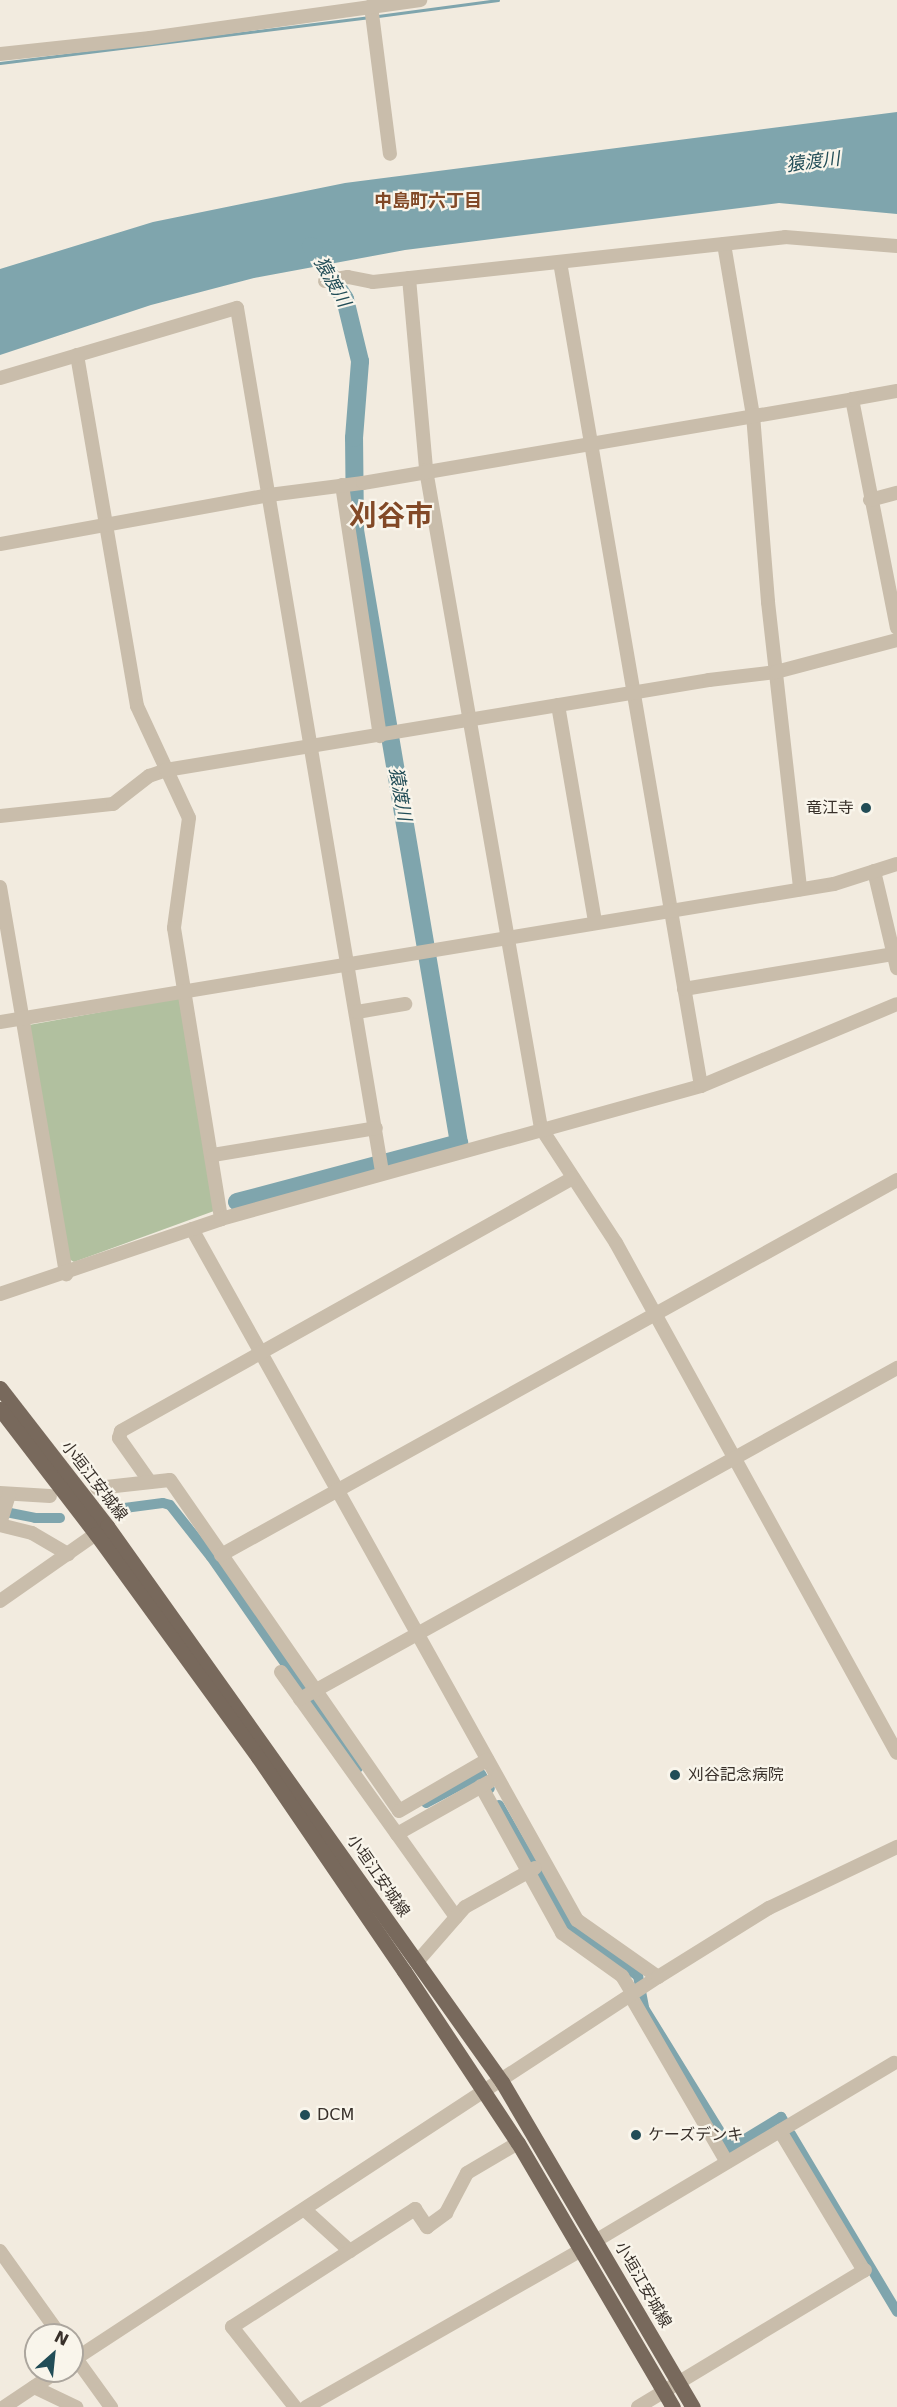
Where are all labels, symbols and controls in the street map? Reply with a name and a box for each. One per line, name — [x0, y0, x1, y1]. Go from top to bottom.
water label: 猿渡川 — [785, 148, 841, 176]
district label: 中島町六丁目 — [374, 190, 482, 212]
water label: 猿渡川 — [309, 253, 355, 311]
district label: 刈谷市 — [349, 499, 433, 533]
water label: 猿渡川 — [385, 766, 415, 822]
place label: 竜江寺 — [806, 798, 854, 818]
marker: 竜江寺 — [859, 801, 873, 815]
street label: 小垣江安城線 — [57, 1437, 131, 1525]
place label: 刈谷記念病院 — [688, 1765, 784, 1785]
marker: 刈谷記念病院 — [666, 1766, 684, 1784]
street label: 小垣江安城線 — [343, 1831, 413, 1921]
place label: DCM — [317, 2105, 354, 2125]
marker: DCM — [298, 2108, 312, 2122]
place label: ケーズデンキ — [648, 2125, 744, 2145]
marker: ケーズデンキ — [629, 2128, 643, 2142]
street label: 小垣江安城線 — [611, 2239, 675, 2331]
north arrow — [24, 2323, 84, 2383]
text: N — [51, 2327, 72, 2350]

